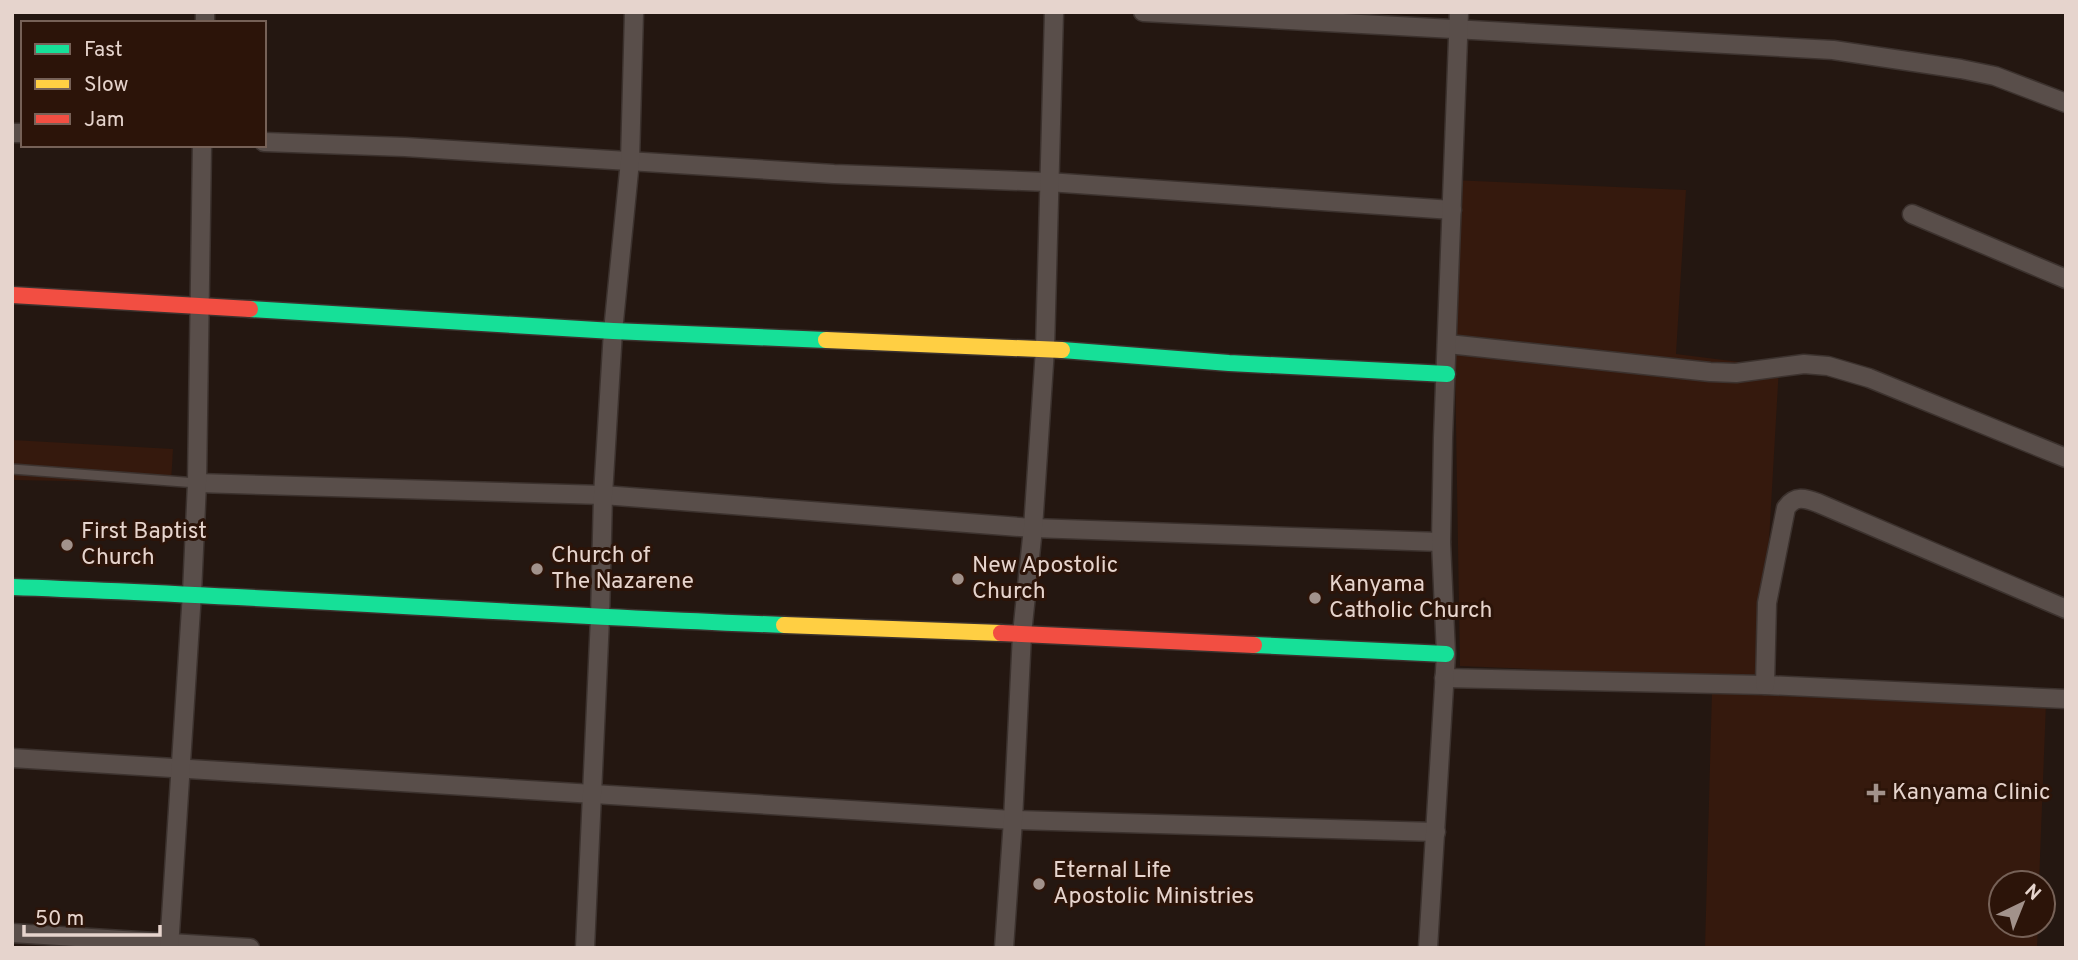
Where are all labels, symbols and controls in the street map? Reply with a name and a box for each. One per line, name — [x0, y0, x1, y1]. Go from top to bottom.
legend — [21, 21, 266, 147]
text: Fast — [84, 37, 123, 64]
text: Slow — [84, 72, 129, 99]
text: Jam — [84, 107, 125, 134]
place label: First Baptist Church — [81, 518, 207, 573]
marker: First Baptist Church — [59, 537, 75, 553]
place label: Church of The Nazarene — [551, 542, 694, 597]
place label: New Apostolic Church — [972, 552, 1118, 607]
marker: Church of The Nazarene — [529, 561, 545, 577]
marker: New Apostolic Church — [950, 571, 966, 587]
place label: Kanyama Catholic Church — [1329, 571, 1493, 626]
marker: Kanyama Catholic Church — [1307, 590, 1323, 606]
place label: Kanyama Clinic — [1892, 779, 2050, 808]
marker: Kanyama Clinic — [1866, 783, 1886, 803]
place label: Eternal Life Apostolic Ministries — [1053, 857, 1254, 912]
north arrow — [1987, 869, 2057, 939]
marker: Eternal Life Apostolic Ministries — [1031, 876, 1047, 892]
text: N — [2019, 880, 2045, 906]
scale bar — [24, 894, 161, 938]
text: 50 m — [35, 906, 84, 933]

